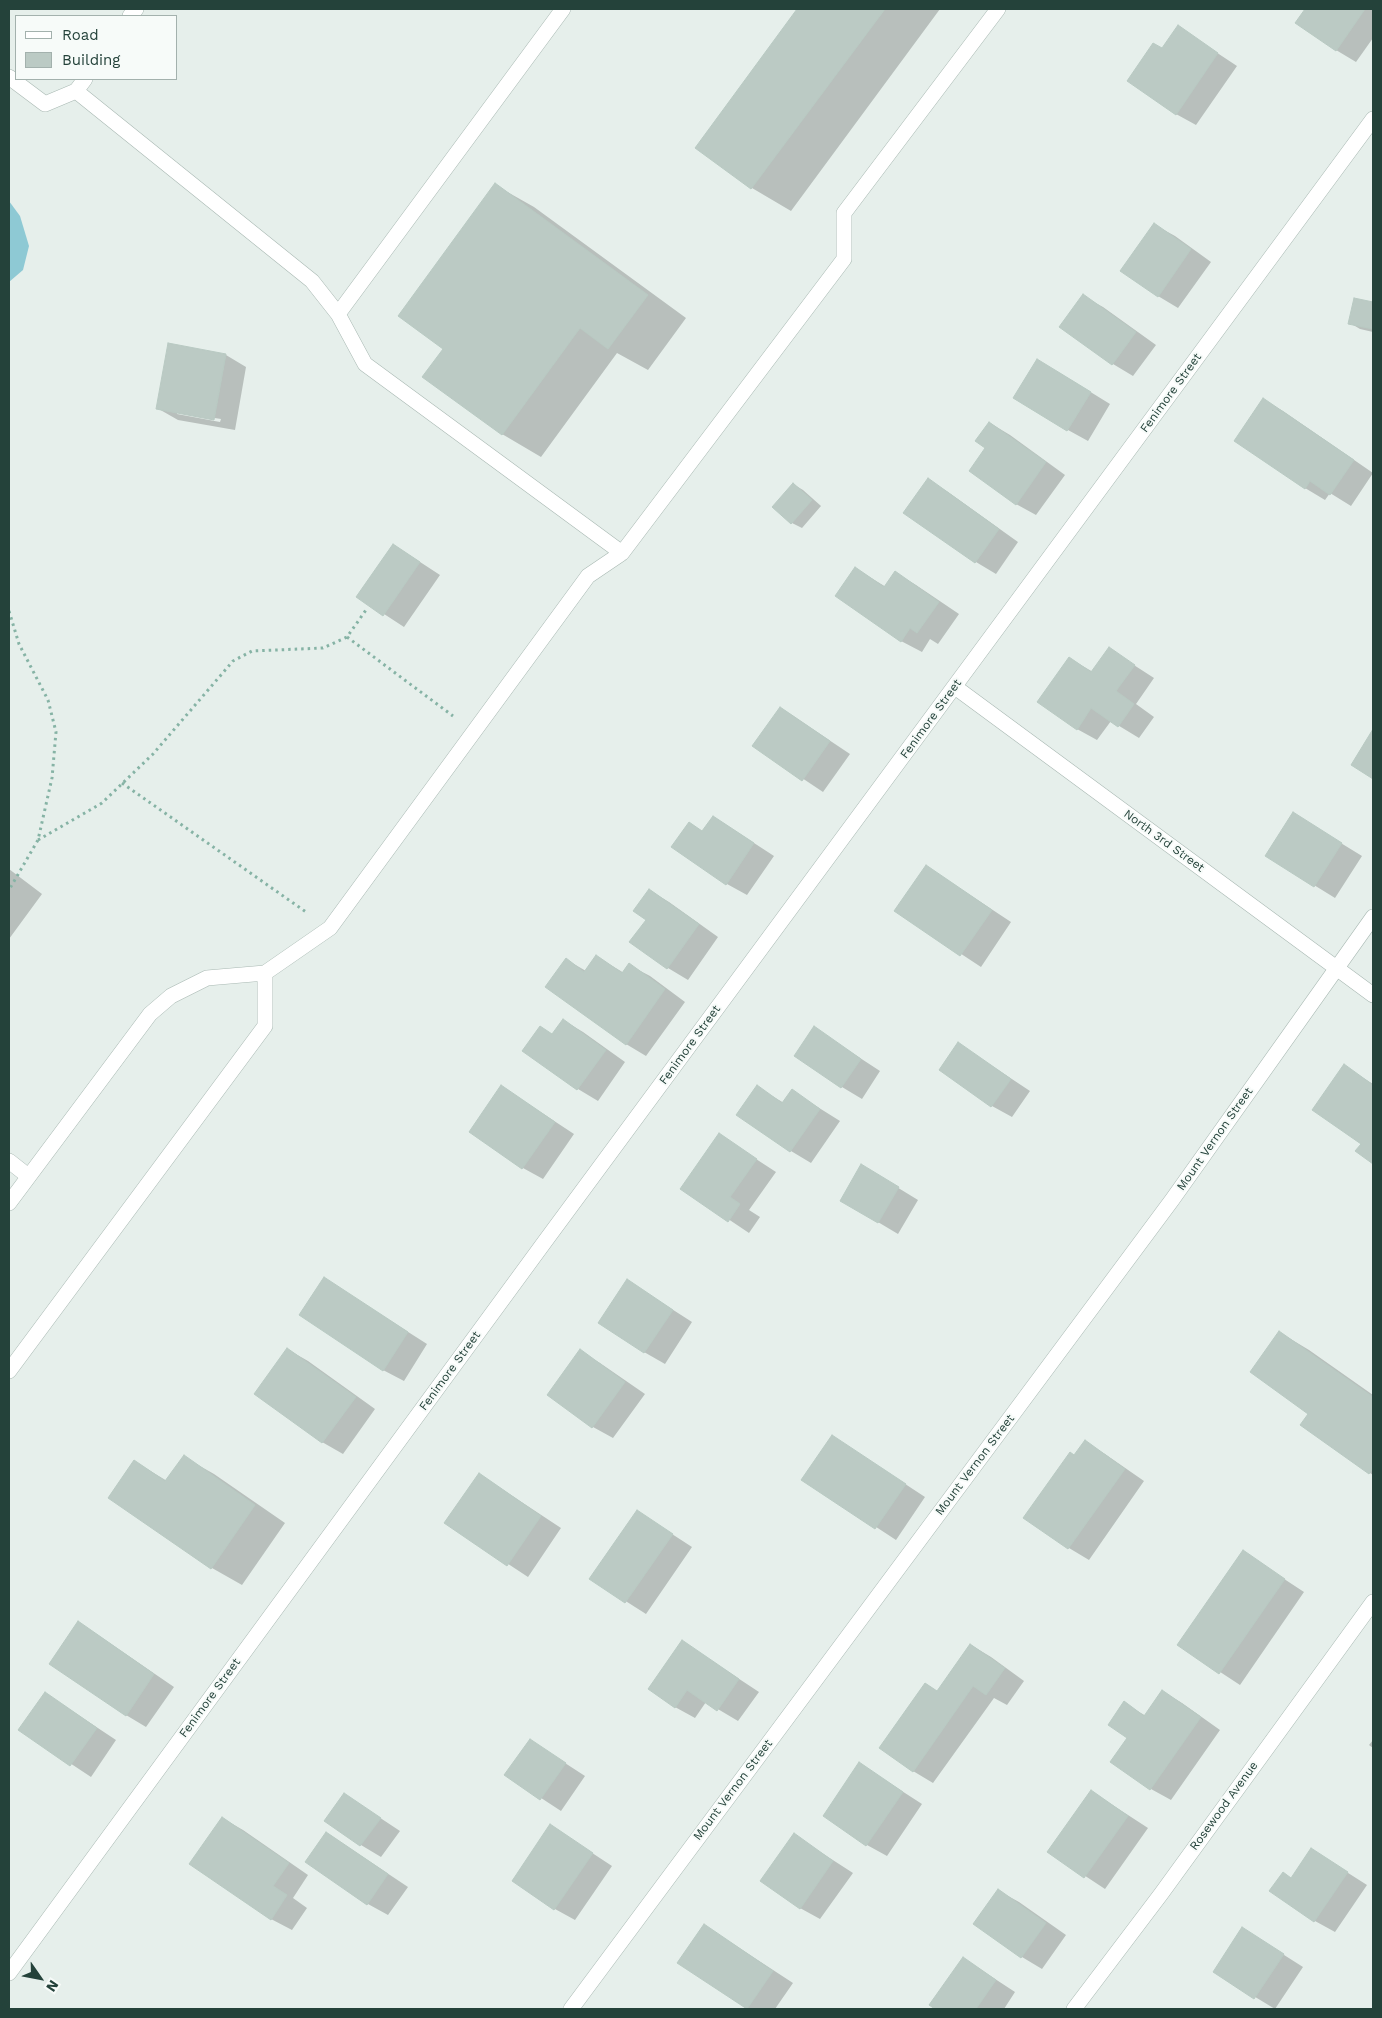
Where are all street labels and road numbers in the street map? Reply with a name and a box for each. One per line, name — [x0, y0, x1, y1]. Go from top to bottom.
street label: Fenimore Street — [1137, 350, 1205, 436]
street label: Fenimore Street — [897, 676, 965, 762]
street label: North 3rd Street — [1121, 807, 1207, 875]
street label: Fenimore Street — [656, 1002, 724, 1088]
street label: Mount Vernon Street — [1174, 1085, 1256, 1193]
street label: Fenimore Street — [416, 1328, 484, 1414]
street label: Mount Vernon Street — [932, 1412, 1018, 1518]
street label: Fenimore Street — [176, 1655, 244, 1741]
street label: Mount Vernon Street — [690, 1737, 776, 1843]
street label: Rosewood Avenue — [1187, 1759, 1261, 1853]

